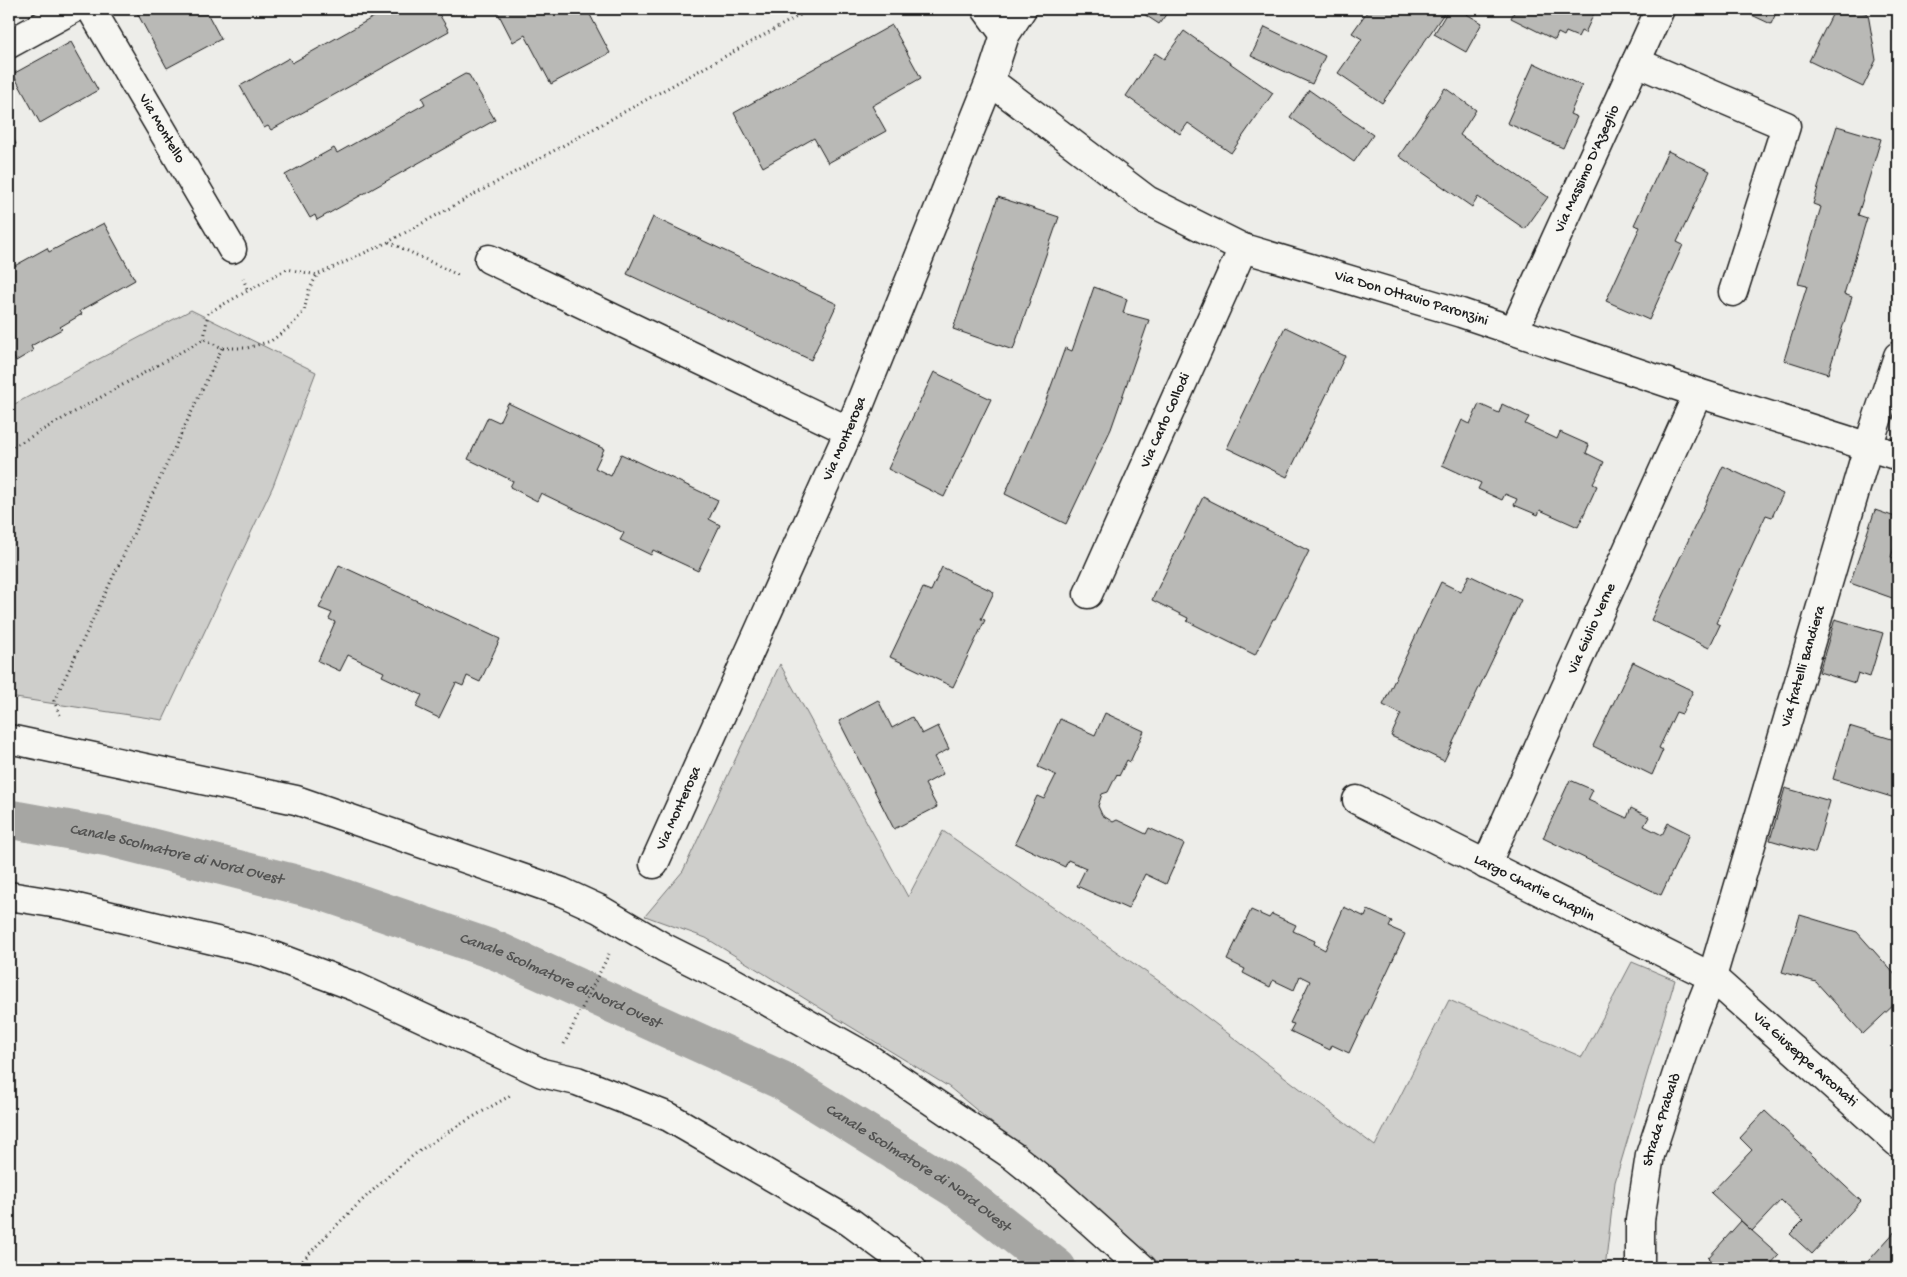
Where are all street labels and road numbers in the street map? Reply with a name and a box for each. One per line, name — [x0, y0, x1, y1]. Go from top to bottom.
street label: Via Montello — [134, 90, 189, 167]
street label: Via Massimo D'Azeglio — [1550, 102, 1624, 237]
street label: Via Don Ottavio Paronzini — [1331, 266, 1490, 331]
street label: Via Carlo Collodi — [1136, 370, 1195, 472]
street label: Via Monterosa — [818, 394, 871, 485]
street label: Via Giulio Verne — [1564, 580, 1620, 678]
street label: Via fratelli Bandiera — [1777, 603, 1830, 730]
street label: Via Monterosa — [652, 763, 706, 854]
street label: Largo Charlie Chaplin — [1471, 851, 1597, 926]
street label: Via Giuseppe Arconati — [1748, 1008, 1861, 1111]
street label: Strada Prabalò — [1639, 1071, 1685, 1167]

